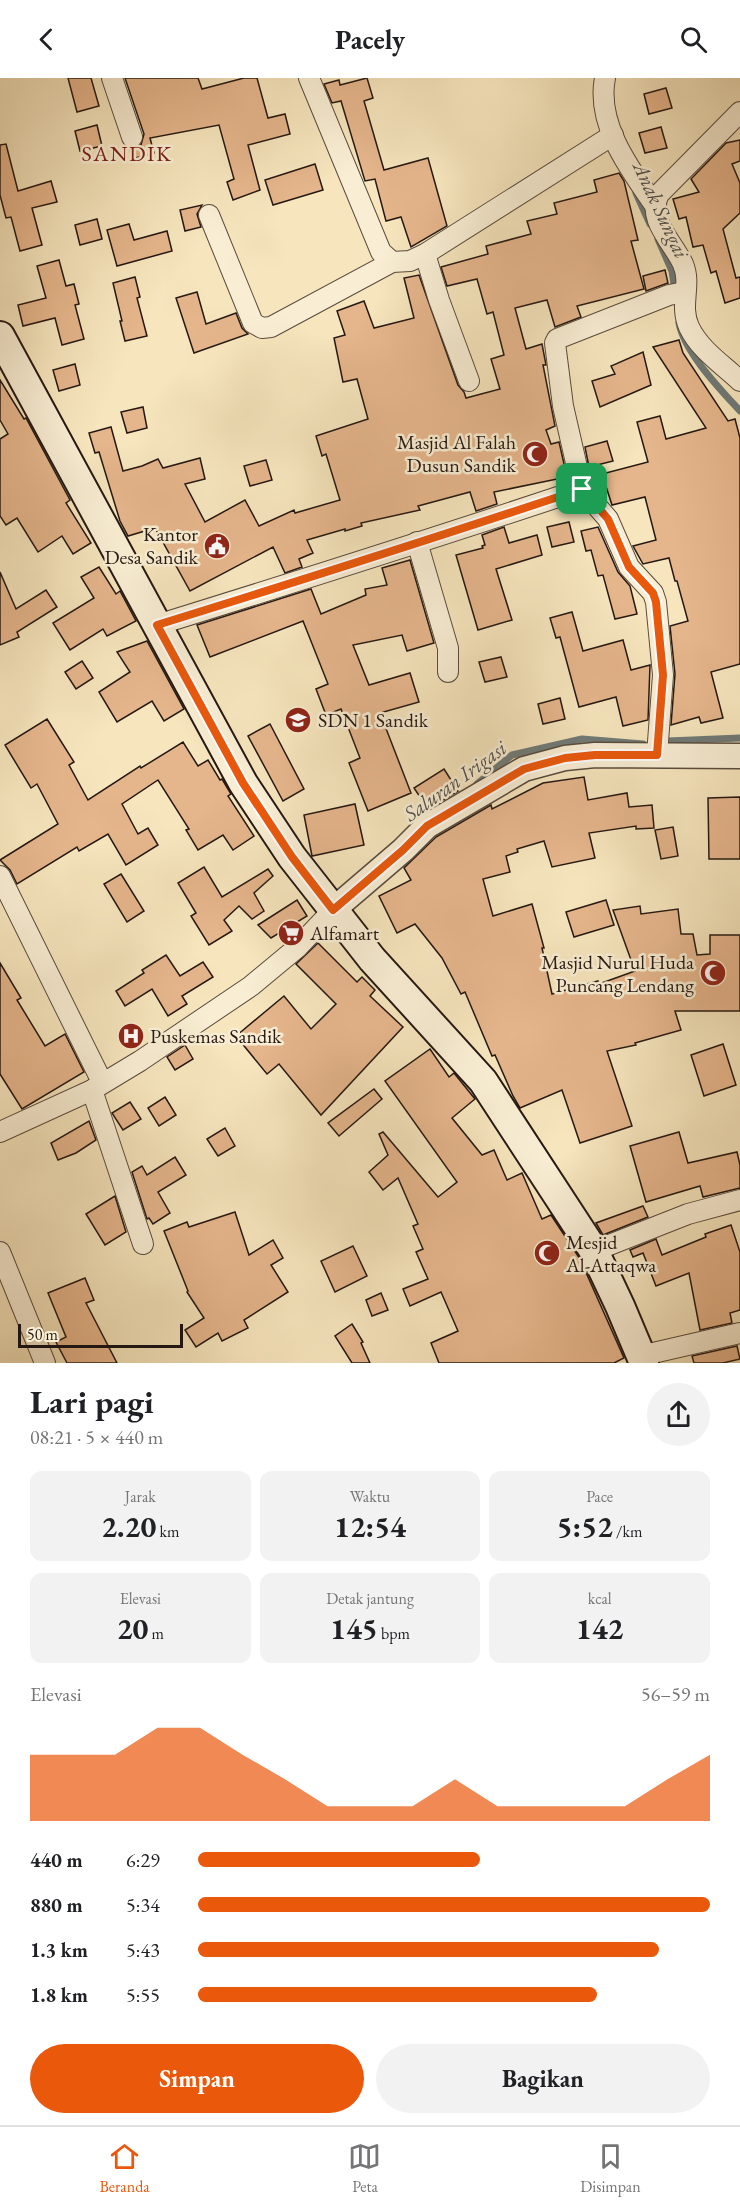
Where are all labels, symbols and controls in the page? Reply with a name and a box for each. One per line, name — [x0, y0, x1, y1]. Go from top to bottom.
text: Pacely — [335, 22, 405, 57]
icon: back — [30, 23, 63, 56]
icon: search — [677, 23, 710, 56]
district label: SANDIK — [82, 139, 172, 168]
water label: Anak Sungai — [626, 155, 696, 263]
place label: Masjid Al Falah Dusun Sandik — [397, 429, 517, 478]
mosque icon: Masjid Al Falah Dusun Sandik — [520, 439, 550, 469]
pin — [556, 463, 607, 514]
icon: arrive — [565, 472, 598, 505]
place label: Kantor Desa Sandik — [104, 521, 199, 570]
public building icon: Kantor Desa Sandik — [202, 531, 232, 561]
school or university icon: SDN 1 Sandik — [283, 705, 313, 735]
place label: SDN 1 Sandik — [318, 707, 429, 733]
water label: Saluran Irigasi — [397, 734, 512, 828]
supermarket icon: Alfamart — [276, 918, 306, 948]
place label: Alfamart — [309, 920, 380, 946]
place label: Masjid Nurul Huda Puncang Lendang — [541, 949, 694, 998]
mosque icon: Masjid Nurul Huda Puncang Lendang — [698, 958, 728, 988]
hospital icon: Puskemas Sandik — [116, 1021, 146, 1051]
place label: Puskemas Sandik — [150, 1023, 282, 1049]
place label: Mesjid Al-Attaqwa — [565, 1229, 656, 1278]
mosque icon: Mesjid Al-Attaqwa — [532, 1238, 562, 1268]
scale bar — [18, 1321, 183, 1348]
text: 50 m — [27, 1324, 58, 1345]
text: Lari pagi — [30, 1380, 154, 1423]
button: share — [647, 1383, 710, 1446]
text: 08:21 · 5 × 440 m — [30, 1424, 163, 1450]
text: Jarak — [125, 1486, 156, 1507]
text: Waktu — [350, 1486, 390, 1507]
text: Pace — [586, 1486, 613, 1507]
text: 2.20 — [101, 1507, 156, 1546]
text: 12:54 — [334, 1507, 406, 1546]
text: 5:52 — [557, 1507, 613, 1546]
text: km — [156, 1521, 179, 1542]
text: /km — [613, 1521, 642, 1542]
text: Elevasi — [120, 1588, 161, 1609]
text: Detak jantung — [326, 1588, 414, 1609]
text: kcal — [588, 1588, 612, 1609]
text: 20 — [117, 1609, 148, 1648]
text: 145 — [330, 1609, 378, 1648]
text: 142 — [576, 1609, 623, 1648]
text: m — [148, 1623, 164, 1644]
text: bpm — [378, 1623, 410, 1644]
text: Elevasi — [30, 1681, 82, 1707]
text: 56–59 m — [641, 1681, 710, 1707]
text: 440 m — [30, 1847, 83, 1873]
text: 6:29 — [126, 1847, 160, 1873]
text: 880 m — [30, 1892, 83, 1918]
text: 5:34 — [126, 1892, 160, 1918]
text: 1.3 km — [30, 1937, 88, 1963]
text: 5:43 — [126, 1937, 160, 1963]
text: 1.8 km — [30, 1982, 88, 2008]
text: 5:55 — [126, 1982, 160, 2008]
button: Simpan — [30, 2044, 364, 2113]
button: Bagikan — [376, 2044, 710, 2113]
tab: Beranda — [99, 2140, 150, 2197]
tab: Peta — [348, 2140, 381, 2197]
tab: Disimpan — [580, 2140, 641, 2197]

